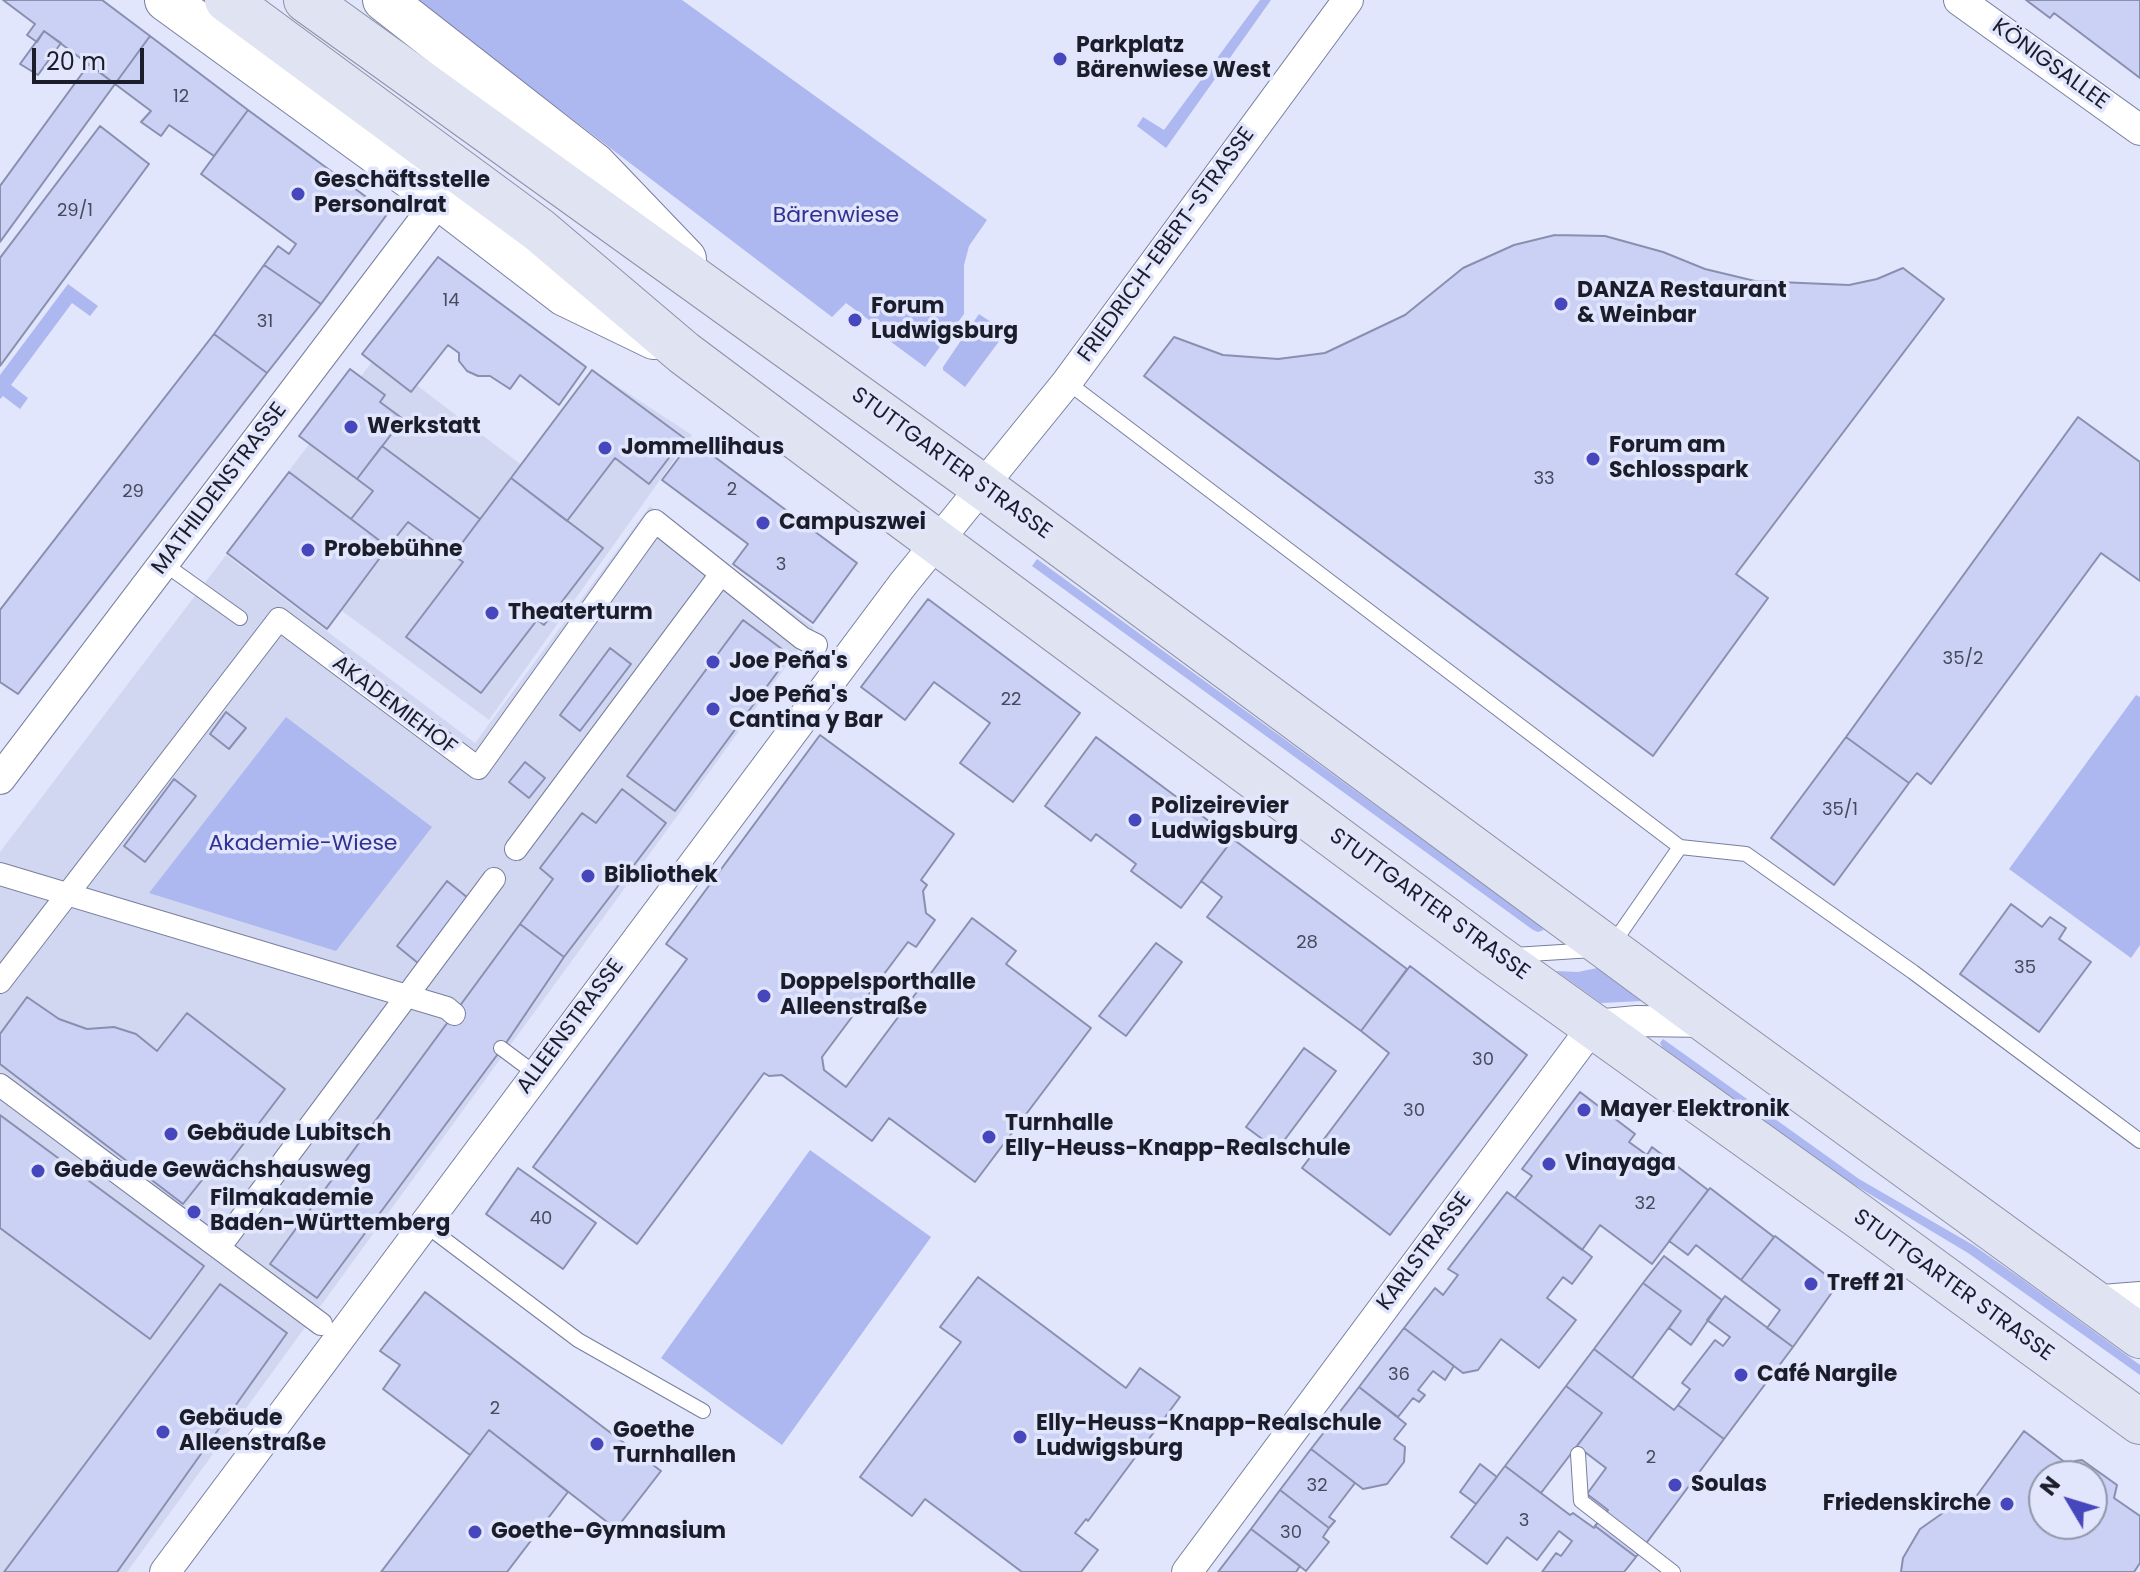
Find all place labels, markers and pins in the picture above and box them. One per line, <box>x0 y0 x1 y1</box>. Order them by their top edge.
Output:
place label: Parkplatz Bärenwiese West <box>1076 33 1271 84</box>
marker: Parkplatz Bärenwiese West <box>1051 50 1069 68</box>
place label: Geschäftsstelle Personalrat <box>314 168 490 220</box>
marker: Geschäftsstelle Personalrat <box>289 185 307 203</box>
place label: DANZA Restaurant & Weinbar <box>1577 278 1787 330</box>
place label: Forum Ludwigsburg <box>871 294 1018 346</box>
marker: DANZA Restaurant & Weinbar <box>1552 295 1570 313</box>
marker: Forum Ludwigsburg <box>846 311 864 329</box>
place label: Werkstatt <box>367 414 481 440</box>
marker: Werkstatt <box>342 418 360 436</box>
place label: Forum am Schlosspark <box>1609 433 1749 484</box>
place label: Jommellihaus <box>621 435 784 461</box>
marker: Jommellihaus <box>596 439 614 457</box>
marker: Forum am Schlosspark <box>1584 450 1602 468</box>
place label: Campuszwei <box>779 510 926 536</box>
marker: Campuszwei <box>754 514 772 532</box>
place label: Probebühne <box>324 537 463 563</box>
marker: Probebühne <box>299 541 317 559</box>
place label: Theaterturm <box>508 600 653 626</box>
marker: Theaterturm <box>483 604 501 622</box>
place label: Joe Peña's <box>729 649 848 675</box>
marker: Joe Peña's <box>704 653 722 671</box>
place label: Joe Peña's Cantina y Bar <box>729 683 883 734</box>
marker: Joe Peña's Cantina y Bar <box>704 700 722 718</box>
place label: Polizeirevier Ludwigsburg <box>1151 794 1298 846</box>
marker: Polizeirevier Ludwigsburg <box>1126 811 1144 829</box>
place label: Bibliothek <box>604 863 718 889</box>
marker: Bibliothek <box>579 867 597 885</box>
place label: Doppelsporthalle Alleenstraße <box>780 970 976 1022</box>
marker: Doppelsporthalle Alleenstraße <box>755 987 773 1005</box>
place label: Mayer Elektronik <box>1600 1097 1789 1123</box>
marker: Mayer Elektronik <box>1575 1101 1593 1119</box>
place label: Turnhalle Elly-Heuss-Knapp-Realschule <box>1005 1111 1351 1162</box>
place label: Gebäude Lubitsch <box>187 1121 391 1147</box>
marker: Gebäude Lubitsch <box>162 1125 180 1143</box>
marker: Turnhalle Elly-Heuss-Knapp-Realschule <box>980 1128 998 1146</box>
place label: Vinayaga <box>1565 1151 1676 1177</box>
marker: Vinayaga <box>1540 1155 1558 1173</box>
place label: Gebäude Gewächshausweg <box>54 1158 371 1184</box>
marker: Gebäude Gewächshausweg <box>29 1162 47 1180</box>
place label: Filmakademie Baden-Württemberg <box>210 1186 450 1238</box>
marker: Filmakademie Baden-Württemberg <box>185 1203 203 1221</box>
place label: Treff 21 <box>1827 1271 1904 1297</box>
marker: Treff 21 <box>1802 1275 1820 1293</box>
place label: Café Nargile <box>1757 1362 1897 1388</box>
marker: Café Nargile <box>1732 1366 1750 1384</box>
place label: Gebäude Alleenstraße <box>179 1406 326 1458</box>
place label: Elly-Heuss-Knapp-Realschule Ludwigsburg <box>1036 1411 1382 1462</box>
place label: Goethe Turnhallen <box>613 1418 736 1470</box>
marker: Gebäude Alleenstraße <box>154 1423 172 1441</box>
marker: Elly-Heuss-Knapp-Realschule Ludwigsburg <box>1011 1428 1029 1446</box>
marker: Goethe Turnhallen <box>588 1435 606 1453</box>
place label: Soulas <box>1691 1472 1767 1498</box>
marker: Soulas <box>1666 1476 1684 1494</box>
place label: Friedenskirche <box>1823 1491 1991 1517</box>
marker: Friedenskirche <box>1998 1495 2016 1513</box>
place label: Goethe-Gymnasium <box>491 1519 726 1545</box>
marker: Goethe-Gymnasium <box>466 1523 484 1541</box>

